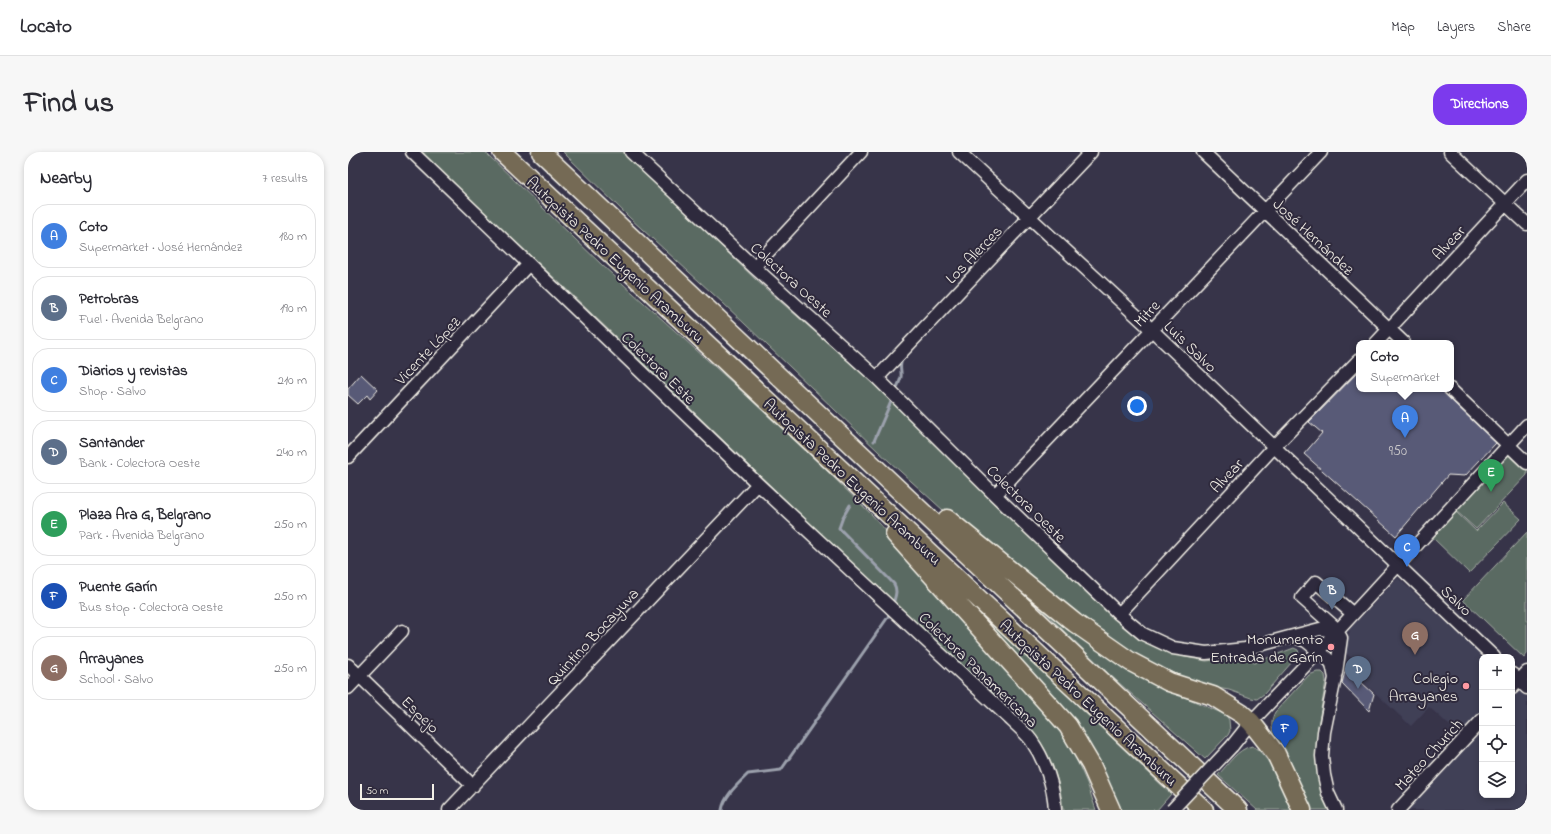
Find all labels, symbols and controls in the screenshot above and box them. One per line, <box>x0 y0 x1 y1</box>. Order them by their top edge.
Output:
text: Locato <box>20 14 72 41</box>
text: Map <box>1391 17 1415 38</box>
text: Layers <box>1437 17 1475 38</box>
text: Share <box>1497 17 1531 38</box>
text: Find us <box>24 84 114 125</box>
button: Directions <box>1433 84 1527 125</box>
text: Nearby <box>40 166 92 191</box>
text: 7 results <box>262 169 308 188</box>
street label: Autopista Pedro Eugenio Aramburu <box>520 171 709 350</box>
street label: José Hernández <box>1267 193 1359 282</box>
text: Coto <box>79 216 108 238</box>
street label: Los Alerces <box>940 221 1009 290</box>
street label: Alvear <box>1427 221 1472 266</box>
text: A <box>50 227 58 246</box>
text: 180 m <box>279 227 307 246</box>
street label: Colectora Oeste <box>744 237 838 325</box>
text: Supermarket · José Hernández <box>79 238 242 257</box>
text: Petrobras <box>79 288 139 310</box>
street label: Mitre <box>1128 295 1167 334</box>
text: B <box>50 299 58 318</box>
text: 190 m <box>280 299 307 318</box>
text: Fuel · Avenida Belgrano <box>79 310 204 329</box>
street label: Vicente López <box>389 311 467 392</box>
street label: Luis Salvo <box>1157 316 1222 379</box>
street label: Colectora Este <box>615 327 701 411</box>
popup <box>1356 340 1454 392</box>
text: Coto <box>1370 346 1399 368</box>
text: Diarios y revistas <box>79 360 188 382</box>
text: Supermarket <box>1370 368 1440 387</box>
text: C <box>50 371 58 390</box>
text: 210 m <box>277 371 307 390</box>
text: Shop · Salvo <box>79 382 146 401</box>
street label: Autopista Pedro Eugenio Aramburu <box>757 393 946 572</box>
your location <box>1127 396 1147 416</box>
pin: A <box>1392 405 1418 438</box>
text: Santander <box>79 432 144 454</box>
house number: 950 <box>1389 441 1407 462</box>
text: D <box>49 443 59 462</box>
text: 240 m <box>276 443 307 462</box>
text: Bank · Colectora Oeste <box>79 454 200 473</box>
street label: Alvear <box>1205 454 1250 499</box>
pin: E <box>1478 459 1504 492</box>
street label: Colectora Oeste <box>980 460 1072 550</box>
text: Plaza Ara G, Belgrano <box>79 504 211 526</box>
text: E <box>50 515 58 534</box>
text: 250 m <box>274 515 307 534</box>
text: Park · Avenida Belgrano <box>79 526 204 545</box>
pin: C <box>1394 534 1420 567</box>
text: Puente Garín <box>79 576 157 598</box>
pin: B <box>1319 577 1345 610</box>
street label: Salvo <box>1434 580 1477 623</box>
street label: Quintino Bocayuva <box>542 583 645 692</box>
text: F <box>50 587 58 606</box>
text: 250 m <box>274 587 307 606</box>
text: Bus stop · Colectora Oeste <box>79 598 223 617</box>
street label: Colectora Panamericana <box>912 607 1043 734</box>
street label: Autopista Pedro Eugenio Aramburu <box>993 614 1182 793</box>
pin: G <box>1402 622 1428 655</box>
place label: Monumento Entrada de Garín <box>1210 628 1323 670</box>
marker: Monumento Entrada de Garín <box>1326 642 1336 652</box>
text: Arrayanes <box>79 648 144 670</box>
map controls <box>1479 654 1515 798</box>
button: + <box>1479 654 1515 690</box>
pin: D <box>1345 656 1371 689</box>
text: G <box>50 659 58 678</box>
text: 250 m <box>274 659 307 678</box>
place label: Colegio Arrayanes <box>1389 667 1458 709</box>
text: School · Salvo <box>79 670 153 689</box>
marker: Colegio Arrayanes <box>1461 681 1471 691</box>
button: − <box>1479 690 1515 726</box>
street label: Espejo <box>395 691 444 740</box>
street label: Mateo Churich <box>1390 714 1469 797</box>
pin: F <box>1272 715 1298 748</box>
button: locate <box>1479 726 1515 762</box>
button: layers <box>1479 762 1515 798</box>
scale bar <box>360 782 434 801</box>
text: 50 m <box>366 783 388 799</box>

